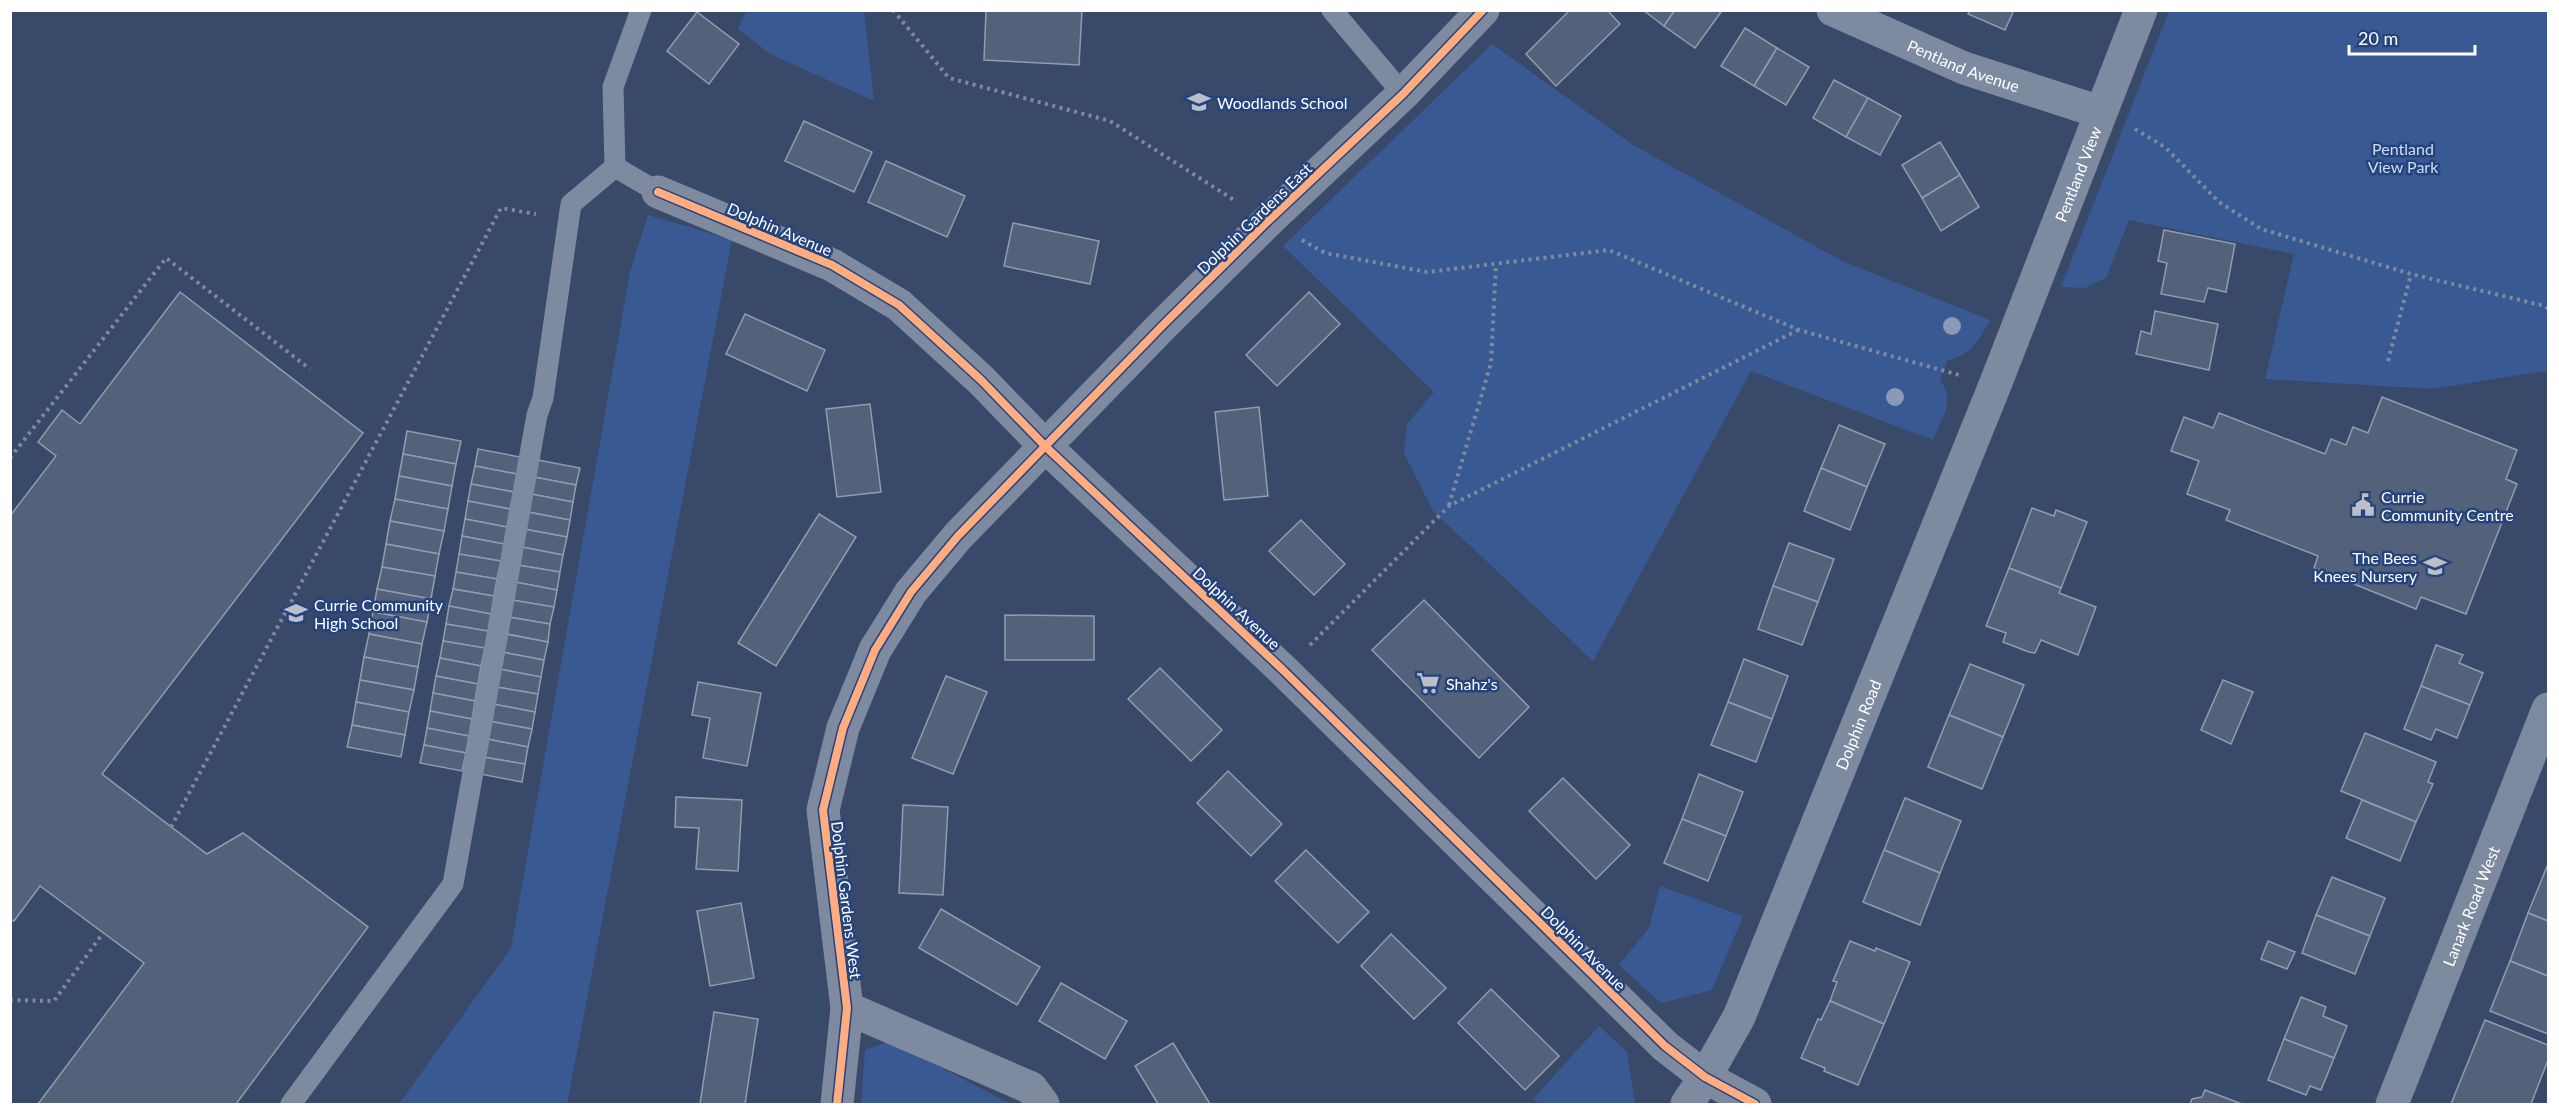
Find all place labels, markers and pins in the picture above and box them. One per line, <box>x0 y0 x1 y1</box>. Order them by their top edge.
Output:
school or university icon: Woodlands School <box>1186 89 1212 115</box>
place label: Woodlands School <box>1217 93 1348 112</box>
place label: Currie Community Centre <box>2381 487 2514 524</box>
public building icon: Currie Community Centre <box>2350 492 2376 518</box>
place label: The Bees Knees Nursery <box>2313 548 2418 585</box>
school or university icon: The Bees Knees Nursery <box>2422 553 2448 579</box>
place label: Currie Community High School <box>314 595 444 632</box>
school or university icon: Currie Community High School <box>283 600 309 626</box>
supermarket icon: Shahz's <box>1415 670 1441 696</box>
place label: Shahz's <box>1446 674 1498 693</box>

